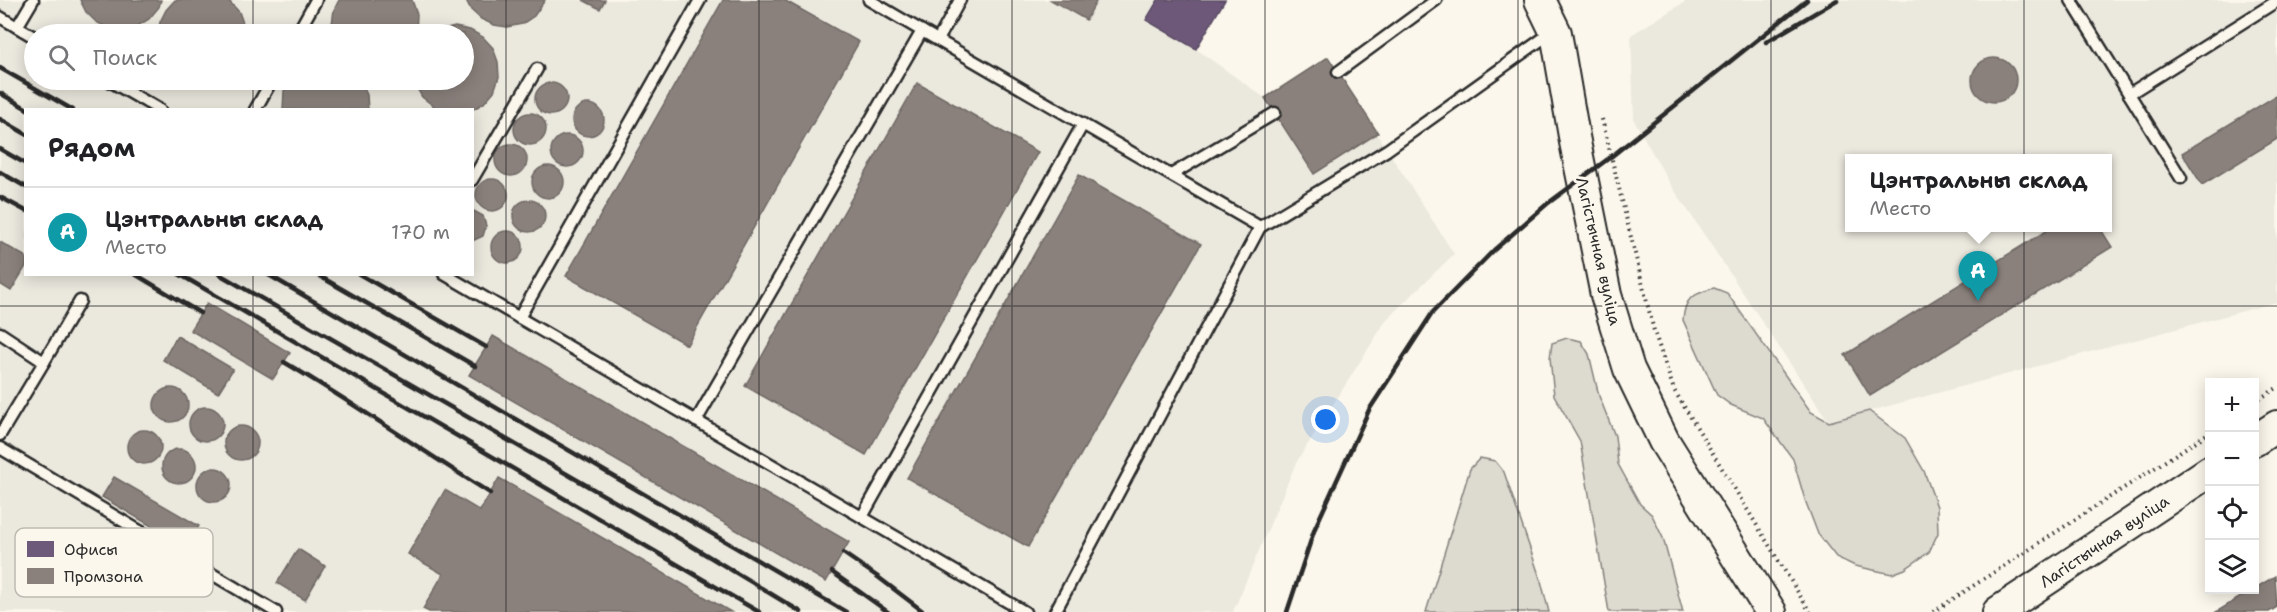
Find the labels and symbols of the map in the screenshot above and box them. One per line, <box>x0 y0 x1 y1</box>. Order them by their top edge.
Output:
street label: Лагістычная вуліца <box>1571 175 1626 327</box>
pin: A <box>1958 252 1998 301</box>
your location <box>1311 405 1340 434</box>
street label: Лагістычная вуліца <box>2036 490 2173 592</box>
legend <box>15 528 213 597</box>
text: Офисы <box>64 539 118 560</box>
text: Промзона <box>64 566 143 587</box>

